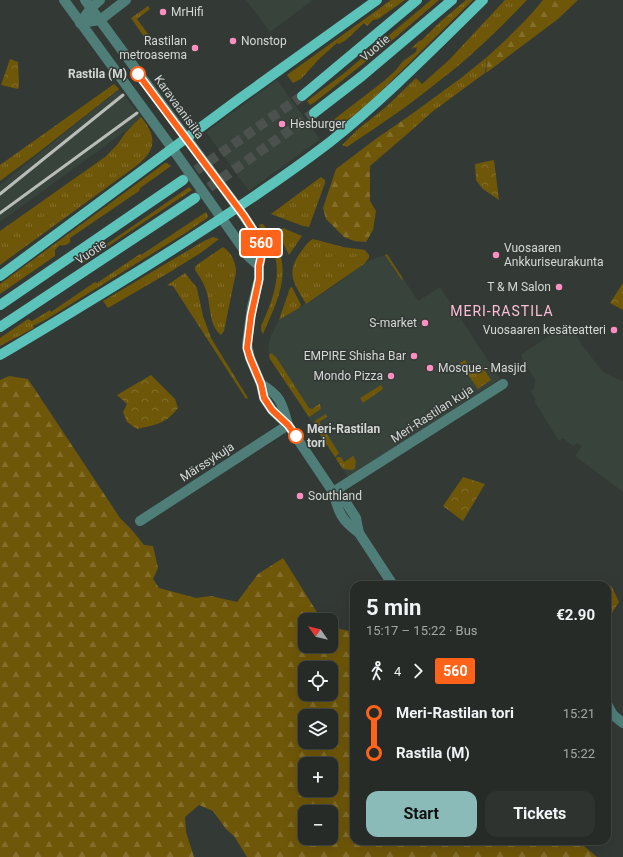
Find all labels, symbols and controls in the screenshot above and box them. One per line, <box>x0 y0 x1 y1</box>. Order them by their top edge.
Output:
place label: MrHifi <box>171 5 204 19</box>
marker: MrHifi <box>158 7 168 17</box>
street label: Vuotie <box>357 32 393 64</box>
place label: Rastilan metroasema <box>119 34 187 62</box>
place label: Nonstop <box>241 34 287 48</box>
marker: Nonstop <box>228 36 238 46</box>
marker: Rastilan metroasema <box>190 43 200 53</box>
marker: Rastila (M) <box>130 66 146 82</box>
place label: Rastila (M) <box>68 67 127 81</box>
street label: Karavaanisilta <box>151 72 207 142</box>
place label: Hesburger <box>290 117 346 131</box>
marker: Hesburger <box>277 119 287 129</box>
line badge: 560 <box>238 230 284 256</box>
text: 560 <box>249 235 273 251</box>
street label: Vuotie <box>73 237 109 267</box>
place label: Vuosaaren Ankkuriseurakunta <box>504 241 604 269</box>
marker: Vuosaaren Ankkuriseurakunta <box>491 250 501 260</box>
place label: T & M Salon <box>487 280 551 294</box>
marker: T & M Salon <box>554 282 564 292</box>
district label: MERI-RASTILA <box>450 303 554 319</box>
place label: S-market <box>369 316 417 330</box>
marker: S-market <box>420 318 430 328</box>
place label: Vuosaaren kesäteatteri <box>483 323 606 337</box>
marker: Vuosaaren kesäteatteri <box>609 325 619 335</box>
place label: EMPIRE Shisha Bar <box>304 349 406 363</box>
marker: EMPIRE Shisha Bar <box>409 351 419 361</box>
place label: Mosque - Masjid <box>438 361 526 375</box>
marker: Mosque - Masjid <box>425 363 435 373</box>
place label: Mondo Pizza <box>314 369 383 383</box>
marker: Mondo Pizza <box>386 371 396 381</box>
street label: Meri-Rastilan kuja <box>388 382 476 446</box>
place label: Meri-Rastilan tori <box>307 422 380 450</box>
marker: Meri-Rastilan tori <box>288 428 304 444</box>
street label: Märssykuja <box>178 439 236 485</box>
place label: Southland <box>308 489 362 503</box>
marker: Southland <box>295 491 305 501</box>
text: 5 min <box>366 595 421 620</box>
text: €2.90 <box>556 606 595 624</box>
north arrow <box>298 613 338 653</box>
map controls <box>298 613 338 845</box>
text: 15:17 – 15:22 · Bus <box>366 623 478 638</box>
icon: walk <box>366 660 388 682</box>
icon: forward <box>407 660 429 682</box>
button: locate <box>298 661 338 701</box>
text: 560 <box>443 663 467 679</box>
text: 4 <box>394 664 401 679</box>
text: Meri-Rastilan tori <box>396 704 514 722</box>
text: 15:21 <box>563 706 595 721</box>
button: layers <box>298 709 338 749</box>
text: Rastila (M) <box>396 744 470 762</box>
text: 15:22 <box>563 746 595 761</box>
button: + <box>298 757 338 797</box>
button: Start <box>366 791 477 837</box>
button: Tickets <box>485 791 595 837</box>
button: − <box>298 805 338 845</box>

